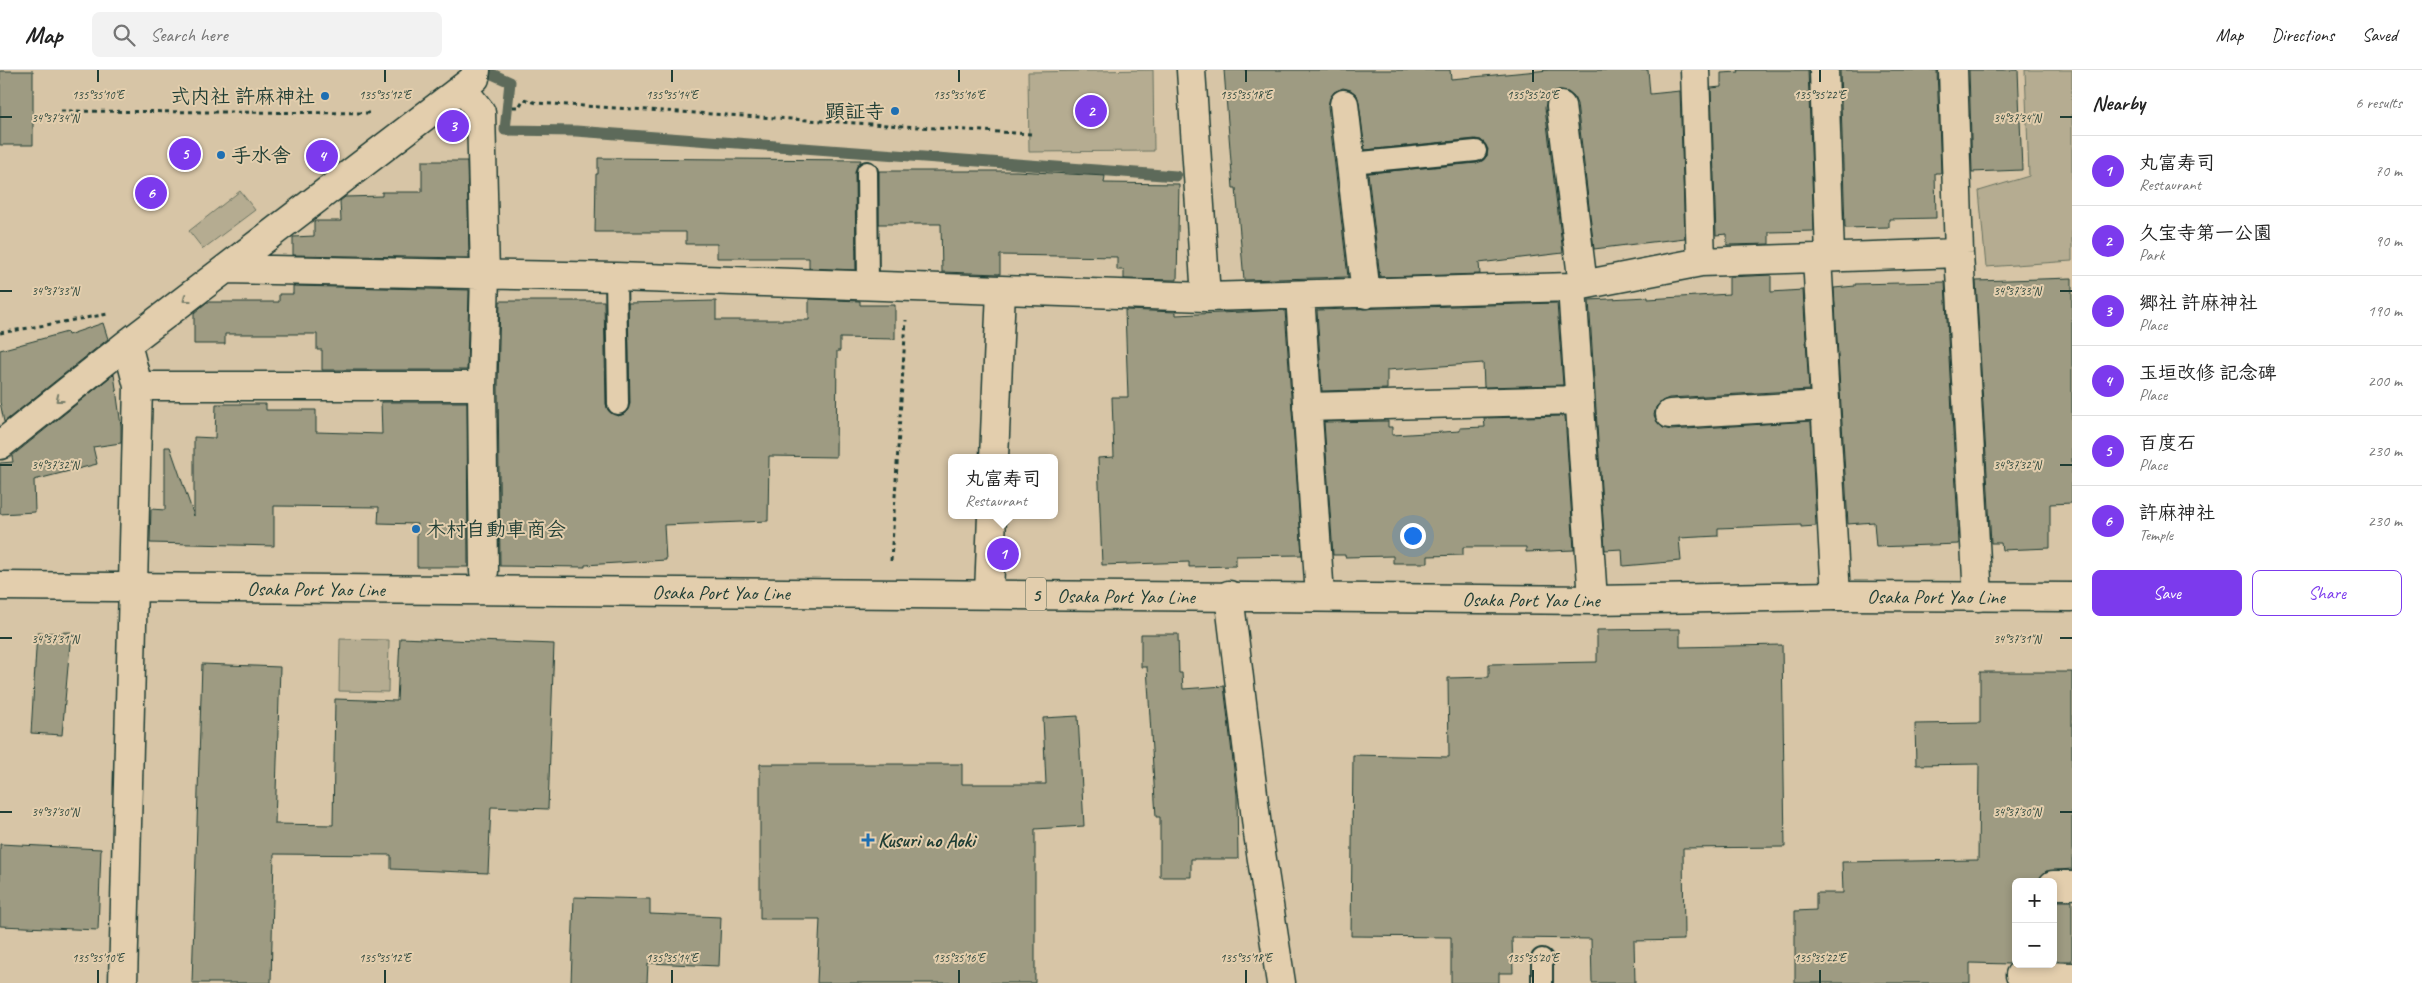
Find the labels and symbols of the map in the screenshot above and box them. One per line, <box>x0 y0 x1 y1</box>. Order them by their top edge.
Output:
place label: 式内社 許麻神社 <box>170 84 315 109</box>
text: 135°35'10"E <box>72 87 126 103</box>
text: 135°35'12"E <box>359 87 413 103</box>
text: 135°35'14"E <box>646 87 700 103</box>
text: 135°35'16"E <box>933 87 987 103</box>
text: 135°35'18"E <box>1220 87 1274 103</box>
text: 135°35'20"E <box>1507 87 1561 103</box>
text: 135°35'22"E <box>1794 87 1848 103</box>
marker: 式内社 許麻神社 <box>319 90 331 102</box>
pin: 2 <box>1075 92 1107 130</box>
place label: 顕証寺 <box>825 99 885 124</box>
marker: 顕証寺 <box>889 105 901 117</box>
pin: 3 <box>437 107 469 145</box>
text: 34°37'34"N <box>31 110 80 126</box>
text: 34°37'34"N <box>1993 110 2042 126</box>
pin: 5 <box>169 135 201 173</box>
pin: 4 <box>306 137 338 175</box>
place label: 手水舎 <box>231 143 291 168</box>
marker: 手水舎 <box>215 149 227 161</box>
pin: 6 <box>135 174 167 212</box>
text: 34°37'33"N <box>31 283 80 299</box>
text: 34°37'33"N <box>1993 283 2042 299</box>
one-way arrow <box>183 293 192 302</box>
one-way arrow <box>55 393 64 402</box>
text: 34°37'32"N <box>31 457 80 473</box>
text: 34°37'32"N <box>1993 457 2042 473</box>
place label: 木村自動車商会 <box>426 517 566 542</box>
marker: 木村自動車商会 <box>410 523 422 535</box>
your location <box>1400 523 1426 549</box>
pin: 1 <box>987 535 1019 573</box>
street label: Osaka Port Yao Line <box>247 576 386 602</box>
road number: 5 <box>1026 578 1046 610</box>
street label: Osaka Port Yao Line <box>652 580 791 606</box>
street label: Osaka Port Yao Line <box>1057 583 1196 610</box>
street label: Osaka Port Yao Line <box>1867 584 2006 610</box>
street label: Osaka Port Yao Line <box>1462 587 1601 613</box>
text: 34°37'31"N <box>31 631 80 647</box>
text: 34°37'31"N <box>1993 631 2042 647</box>
text: 34°37'30"N <box>31 804 80 820</box>
text: 34°37'30"N <box>1993 804 2042 820</box>
place label: Kusuri no Aoki <box>878 828 978 853</box>
marker: Kusuri no Aoki <box>862 834 874 846</box>
text: 135°35'10"E <box>72 950 126 966</box>
text: 135°35'12"E <box>359 950 413 966</box>
text: 135°35'14"E <box>646 950 700 966</box>
text: 135°35'16"E <box>933 950 987 966</box>
text: 135°35'18"E <box>1220 950 1274 966</box>
text: 135°35'20"E <box>1507 950 1561 966</box>
text: 135°35'22"E <box>1794 950 1848 966</box>

